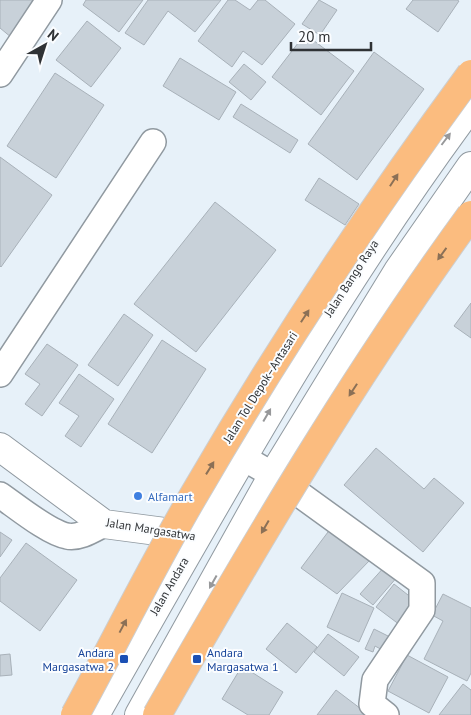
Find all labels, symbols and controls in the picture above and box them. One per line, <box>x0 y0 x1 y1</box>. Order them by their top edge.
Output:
north arrow <box>20 20 70 70</box>
scale bar <box>291 20 371 52</box>
text: N <box>44 25 62 45</box>
text: 20 m <box>298 27 331 46</box>
one-way arrow <box>441 132 451 146</box>
one-way arrow <box>389 173 399 186</box>
street label: Jalan Bango Raya <box>320 237 381 320</box>
one-way arrow <box>437 247 447 261</box>
one-way arrow <box>300 309 310 322</box>
street label: Jalan Tol Depok–Antasari <box>219 329 300 446</box>
one-way arrow <box>348 383 357 396</box>
one-way arrow <box>262 408 271 422</box>
one-way arrow <box>205 462 214 475</box>
place label: Alfamart <box>148 489 193 504</box>
marker: Alfamart <box>132 490 144 502</box>
street label: Jalan Margasatwa <box>104 514 197 543</box>
one-way arrow <box>261 520 270 533</box>
street label: Jalan Andara <box>146 554 192 618</box>
one-way arrow <box>209 575 217 590</box>
one-way arrow <box>119 619 127 633</box>
place label: Andara Margasatwa 2 <box>42 645 114 674</box>
place label: Andara Margasatwa 1 <box>207 645 279 674</box>
marker: Andara Margasatwa 2 <box>118 653 130 665</box>
marker: Andara Margasatwa 1 <box>191 653 203 665</box>

